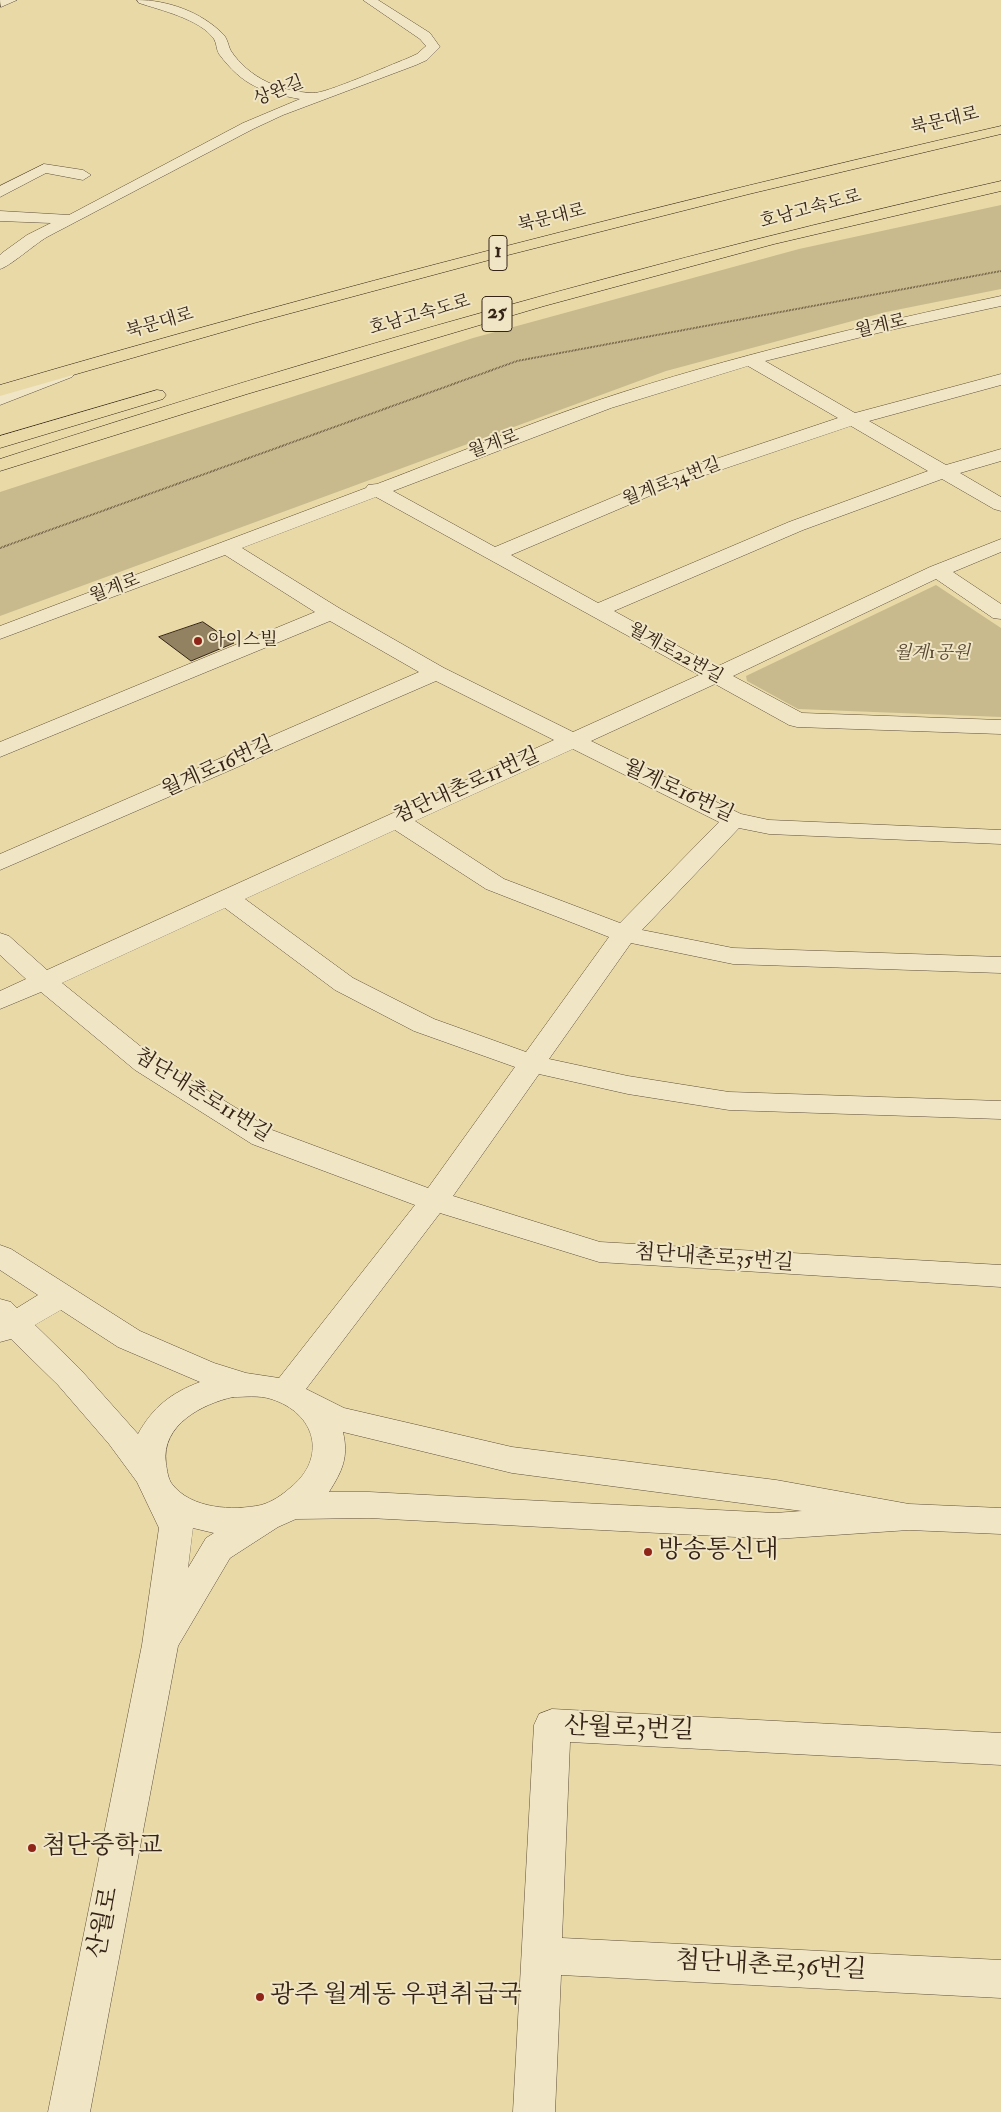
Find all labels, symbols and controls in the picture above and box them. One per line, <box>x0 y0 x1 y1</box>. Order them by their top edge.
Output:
street label: 상완길 <box>251 72 307 112</box>
street label: 북문대로 <box>909 104 981 140</box>
street label: 호남고속도로 <box>758 186 864 234</box>
street label: 북문대로 <box>516 200 588 238</box>
road number: 1 <box>489 236 507 270</box>
street label: 호남고속도로 <box>367 291 473 341</box>
road number: 25 <box>482 296 512 332</box>
street label: 북문대로 <box>124 304 196 344</box>
street label: 월계로 <box>853 311 909 343</box>
street label: 월계로 <box>466 426 522 464</box>
street label: 월계로34번길 <box>620 454 724 512</box>
street label: 월계로 <box>87 570 143 608</box>
street label: 월계로22번길 <box>624 619 726 689</box>
place label: 아이스빌 <box>208 630 278 652</box>
marker: 아이스빌 <box>192 635 204 647</box>
park label: 월계1공원 <box>894 643 970 665</box>
street label: 월계로16번길 <box>158 732 278 804</box>
street label: 첨단내촌로11번길 <box>390 744 544 830</box>
street label: 월계로16번길 <box>619 755 737 829</box>
street label: 첨단내촌로11번길 <box>129 1044 275 1148</box>
street label: 첨단내촌로35번길 <box>634 1241 794 1277</box>
place label: 방송통신대 <box>658 1537 779 1567</box>
marker: 방송통신대 <box>642 1546 654 1558</box>
street label: 산월로3번길 <box>563 1713 695 1747</box>
place label: 첨단중학교 <box>42 1833 163 1863</box>
marker: 첨단중학교 <box>26 1842 38 1854</box>
street label: 산월로 <box>83 1885 127 1961</box>
street label: 첨단내촌로36번길 <box>675 1947 867 1987</box>
place label: 광주 월계동 우편취급국 <box>270 1982 522 2012</box>
marker: 광주 월계동 우편취급국 <box>254 1991 266 2003</box>

